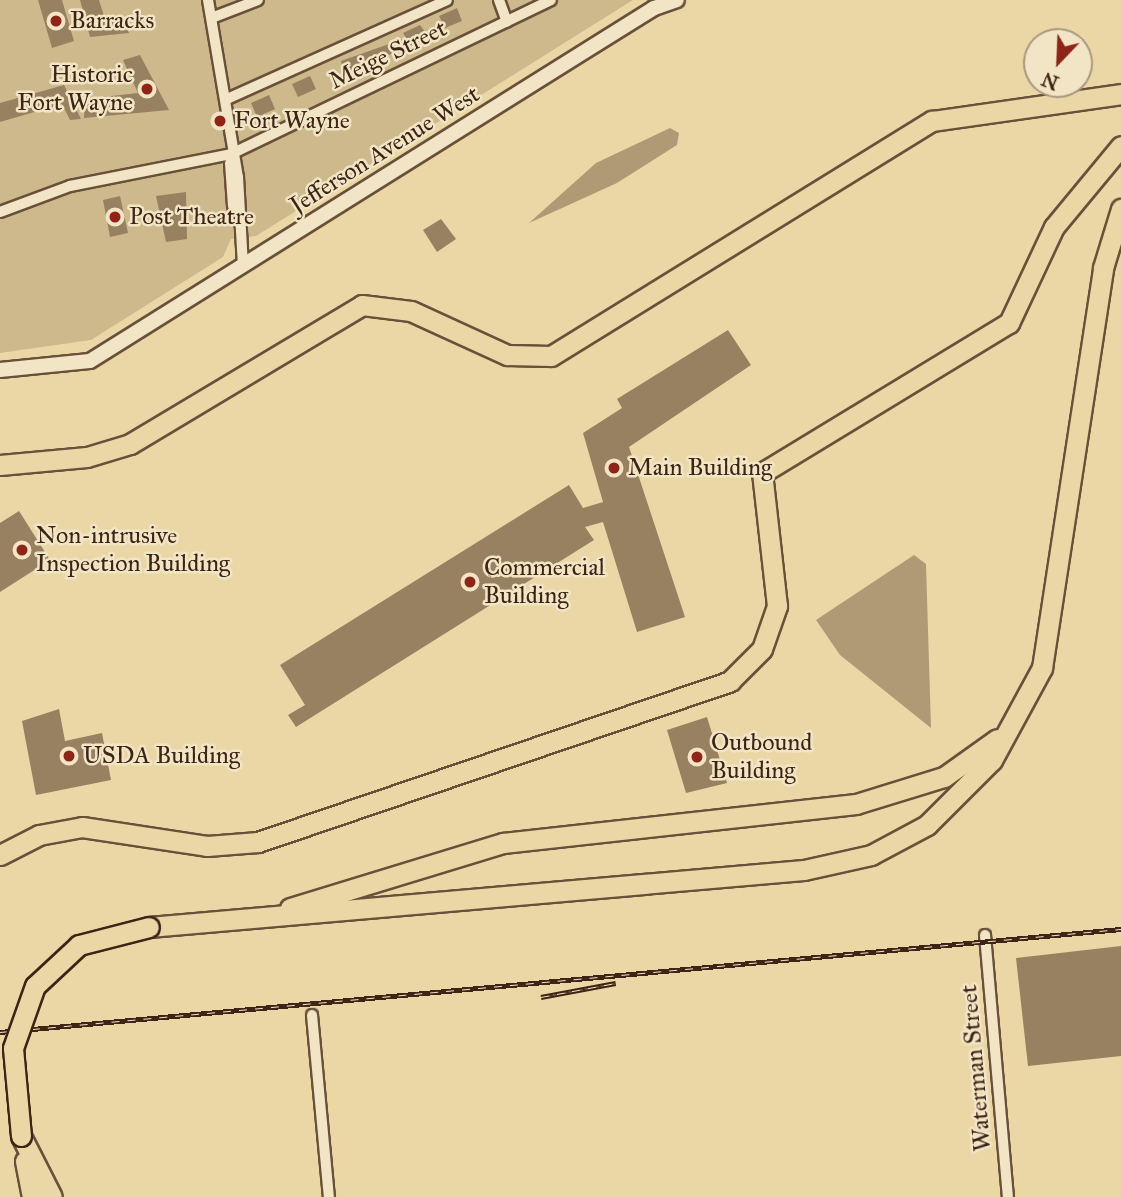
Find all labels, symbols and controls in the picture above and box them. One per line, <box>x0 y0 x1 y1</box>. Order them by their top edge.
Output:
place label: Barracks <box>70 7 154 35</box>
marker: Barracks <box>48 13 64 29</box>
street label: Meige Street <box>325 14 451 96</box>
north arrow <box>1023 28 1093 98</box>
place label: Historic Fort Wayne <box>17 61 133 117</box>
text: N <box>1038 67 1062 95</box>
street label: Jefferson Avenue West <box>285 80 485 220</box>
marker: Historic Fort Wayne <box>139 81 155 97</box>
place label: Fort Wayne <box>234 107 350 135</box>
marker: Fort Wayne <box>212 113 228 129</box>
place label: Post Theatre <box>129 203 254 231</box>
marker: Post Theatre <box>107 209 123 225</box>
place label: Main Building <box>628 454 772 482</box>
marker: Main Building <box>606 460 622 476</box>
place label: Non-intrusive Inspection Building <box>36 522 230 578</box>
marker: Non-intrusive Inspection Building <box>14 542 30 558</box>
place label: Commercial Building <box>484 554 605 610</box>
marker: Commercial Building <box>462 574 478 590</box>
place label: Outbound Building <box>711 729 812 785</box>
place label: USDA Building <box>83 742 240 770</box>
marker: USDA Building <box>61 748 77 764</box>
marker: Outbound Building <box>689 749 705 765</box>
street label: Waterman Street <box>954 983 998 1153</box>

